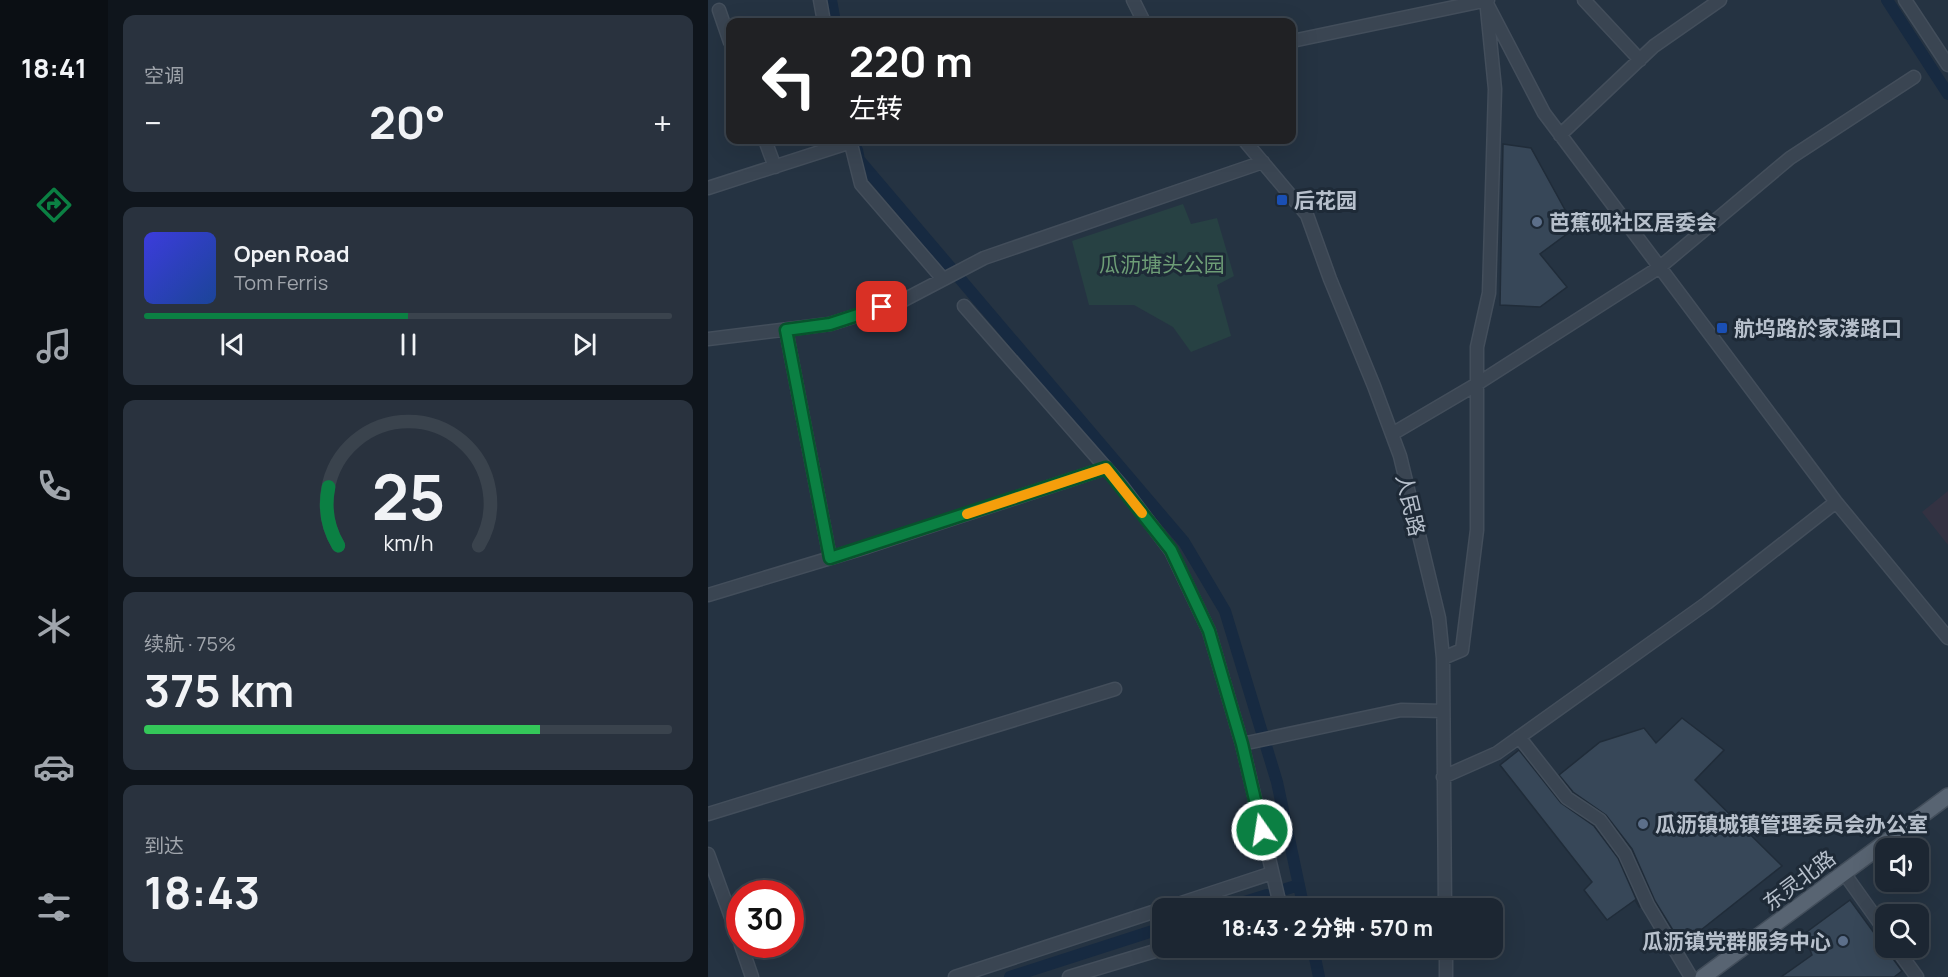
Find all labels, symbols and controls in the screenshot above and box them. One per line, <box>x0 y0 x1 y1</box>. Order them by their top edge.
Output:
text: 220 m <box>849 32 973 90</box>
icon: left <box>750 42 828 120</box>
text: 18:41 <box>21 49 87 86</box>
text: 空调 <box>144 62 184 89</box>
text: 左转 <box>849 89 903 126</box>
text: 20° <box>369 91 446 153</box>
text: − <box>144 100 162 145</box>
text: + <box>653 100 672 145</box>
icon: directions <box>33 184 75 226</box>
place label: 后花园 <box>1294 186 1357 214</box>
marker: 后花园 <box>1275 193 1289 207</box>
place label: 芭蕉砚社区居委会 <box>1549 208 1717 236</box>
marker: 芭蕉砚社区居委会 <box>1530 215 1544 229</box>
text: Open Road <box>234 239 349 269</box>
park label: 瓜沥塘头公园 <box>1099 250 1225 278</box>
text: Tom Ferris <box>234 269 328 296</box>
pin <box>856 281 907 332</box>
icon: arrive <box>865 290 898 323</box>
place label: 航坞路於家溇路口 <box>1734 314 1902 342</box>
marker: 航坞路於家溇路口 <box>1715 321 1729 335</box>
icon: music <box>33 325 75 367</box>
icon: previous <box>216 328 249 361</box>
icon: pause <box>392 328 425 361</box>
icon: next <box>568 328 601 361</box>
text: 25 <box>371 453 445 539</box>
icon: phone <box>33 465 75 507</box>
street label: 人民路 <box>1390 471 1432 539</box>
text: km/h <box>383 528 433 557</box>
icon: climate <box>33 605 75 647</box>
text: 续航 · 75% <box>144 630 236 657</box>
text: 375 km <box>144 659 294 721</box>
icon: car <box>33 746 75 788</box>
position arrow <box>1230 798 1294 862</box>
place label: 瓜沥镇城镇管理委员会办公室 <box>1655 810 1928 838</box>
marker: 瓜沥镇城镇管理委员会办公室 <box>1636 817 1650 831</box>
text: 到达 <box>144 832 184 859</box>
map controls <box>1875 838 1929 958</box>
button: sound <box>1875 838 1929 892</box>
street label: 东灵北路 <box>1757 844 1841 916</box>
text: 18:43 <box>144 861 260 923</box>
speed limit sign: 30 <box>726 880 804 958</box>
icon: filters <box>33 886 75 928</box>
button: search <box>1875 904 1929 958</box>
text: 18:43 · 2 分钟 · 570 m <box>1222 913 1433 943</box>
place label: 瓜沥镇党群服务中心 <box>1642 927 1831 955</box>
marker: 瓜沥镇党群服务中心 <box>1836 934 1850 948</box>

